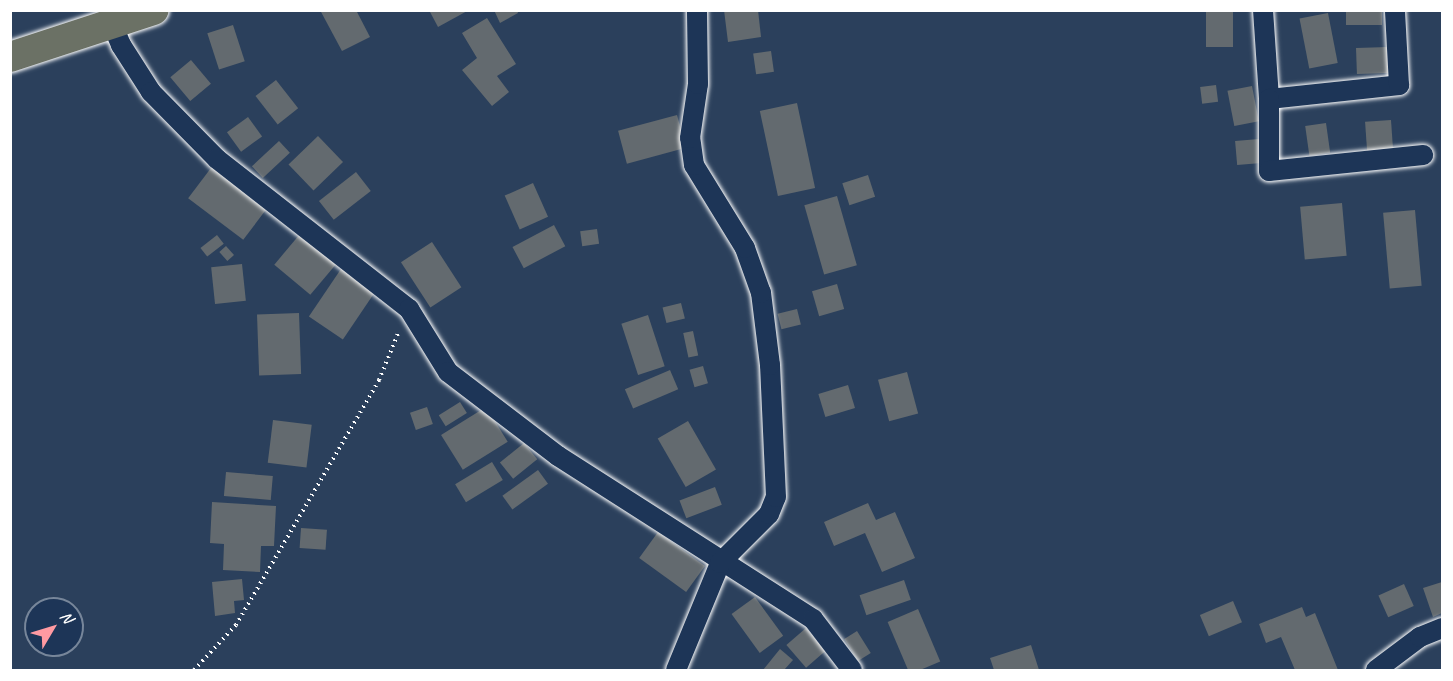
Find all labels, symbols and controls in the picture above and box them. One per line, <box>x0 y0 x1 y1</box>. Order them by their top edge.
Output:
north arrow <box>24 597 84 657</box>
text: N <box>56 607 78 627</box>

